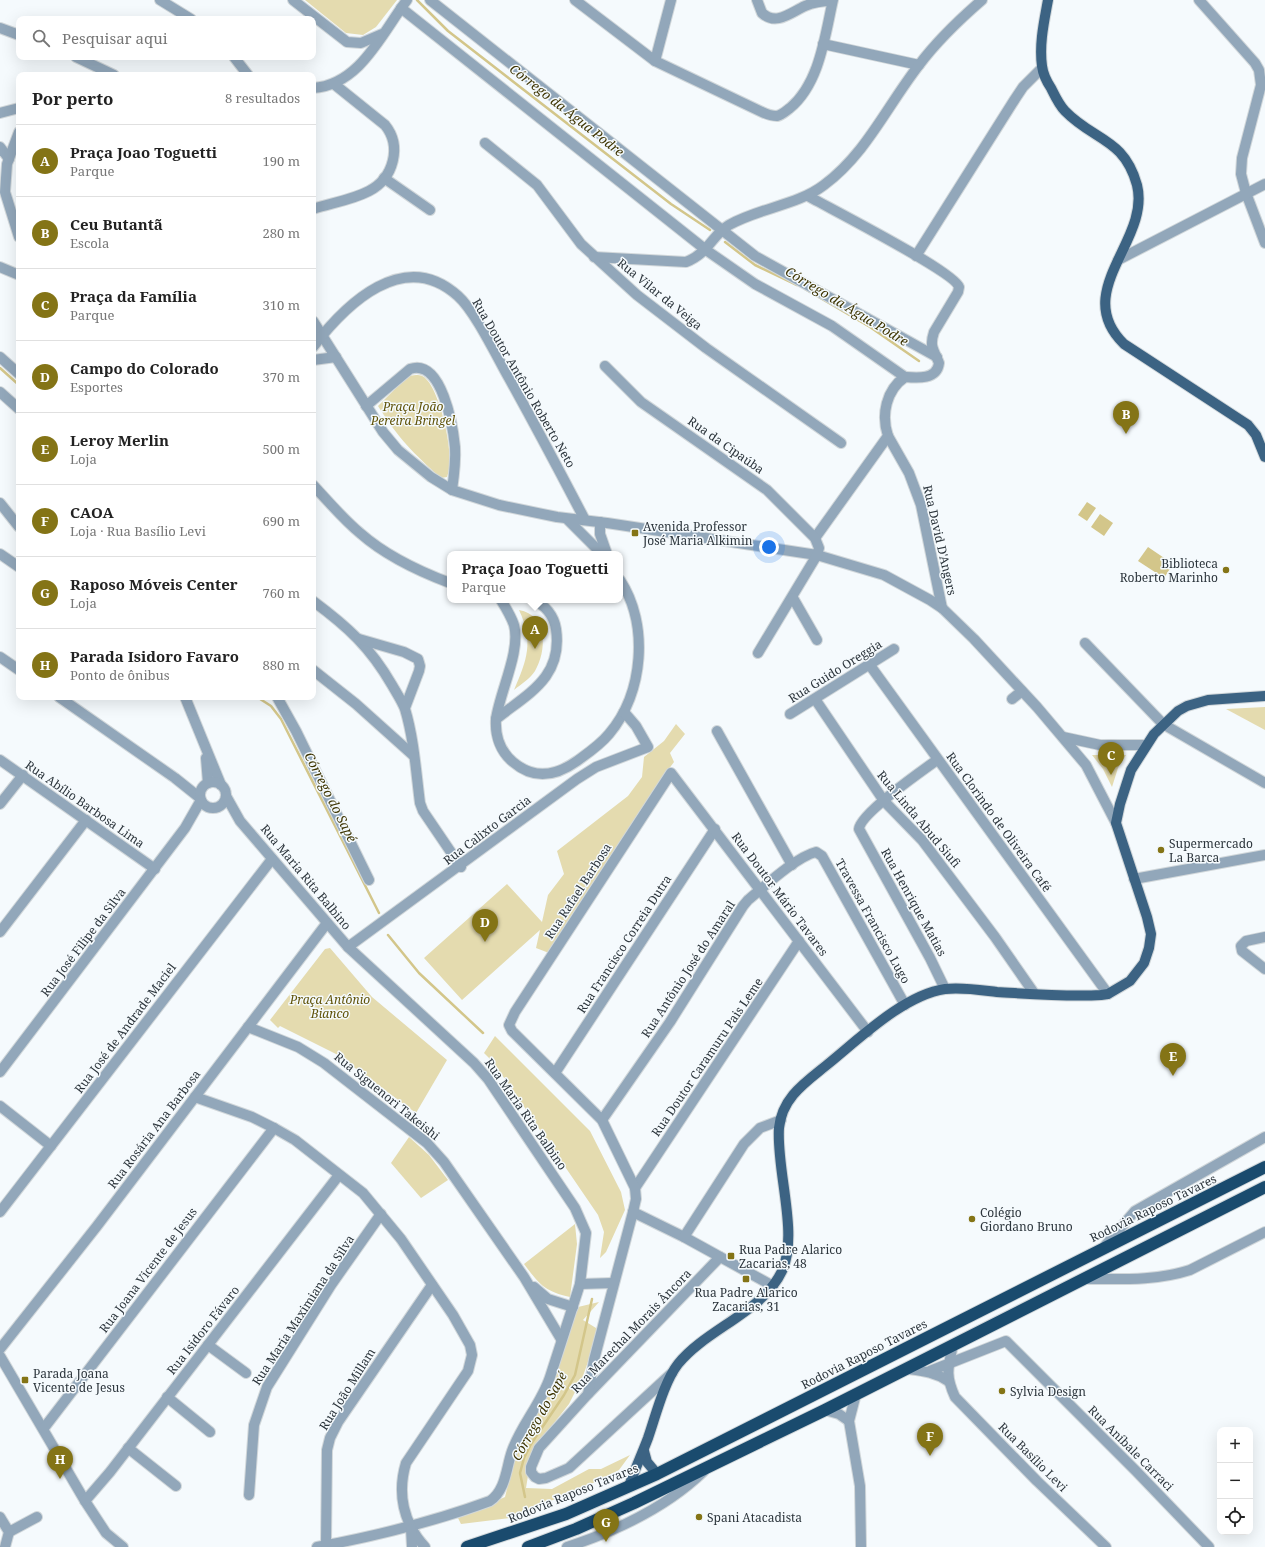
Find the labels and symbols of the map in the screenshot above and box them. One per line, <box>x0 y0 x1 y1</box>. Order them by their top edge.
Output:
water label: Córrego da Água Podre <box>506 60 628 161</box>
street label: Rua Vilar da Veiga <box>614 254 706 334</box>
water label: Córrego da Água Podre <box>782 262 912 350</box>
street label: Rua Doutor Antônio Roberto Neto <box>468 295 580 471</box>
park label: Praça João Pereira Bringel <box>370 398 455 429</box>
pin: B <box>1113 401 1139 434</box>
street label: Rua da Cipaúba <box>684 412 768 478</box>
street label: Rua David D'Angers <box>919 483 961 597</box>
place label: Avenida Professor José Maria Alkimin <box>642 518 753 549</box>
marker: Avenida Professor José Maria Alkimin <box>630 528 640 538</box>
your location <box>759 537 779 557</box>
place label: Biblioteca Roberto Marinho <box>1120 555 1218 586</box>
marker: Biblioteca Roberto Marinho <box>1221 565 1231 575</box>
pin: A <box>522 616 548 649</box>
street label: Rua Guido Oreggia <box>785 635 885 707</box>
pin: C <box>1098 742 1124 775</box>
water label: Córrego do Sapé <box>301 749 362 846</box>
street label: Rua Clorindo de Oliveira Café <box>942 749 1056 895</box>
street label: Rua Abílio Barbosa Lima <box>22 756 148 852</box>
street label: Rua Linda Abud Siufi <box>873 767 965 871</box>
street label: Rua Calixto Garcia <box>440 791 535 869</box>
street label: Rua Maria Rita Balbino <box>257 821 355 933</box>
street label: Rua Doutor Mário Tavares <box>728 829 832 959</box>
place label: Supermercado La Barca <box>1169 835 1253 866</box>
street label: Rua Rafael Barbosa <box>541 840 616 942</box>
street label: Rua Henrique Matias <box>877 845 951 959</box>
marker: Supermercado La Barca <box>1156 845 1166 855</box>
street label: Travessa Francisco Lugo <box>832 856 914 986</box>
street label: Rua Francisco Correia Dutra <box>573 871 675 1017</box>
street label: Rua José Filipe da Silva <box>37 884 130 1000</box>
street label: Rua Antônio José do Amaral <box>637 897 739 1041</box>
pin: D <box>472 909 498 942</box>
street label: Rua José de Andrade Maciel <box>70 959 180 1097</box>
street label: Rua Doutor Caramuru Pais Leme <box>647 974 767 1140</box>
park label: Praça Antônio Bianco <box>289 991 370 1022</box>
pin: E <box>1160 1043 1186 1076</box>
street label: Rua Siguenori Takeishi <box>331 1048 443 1144</box>
street label: Rua Maria Rita Balbino <box>481 1055 571 1173</box>
street label: Rua Rosária Ana Barbosa <box>104 1066 204 1192</box>
street label: Rodovia Raposo Tavares <box>1087 1170 1219 1246</box>
street label: Rua Joana Vicente de Jesus <box>95 1204 201 1336</box>
place label: Colégio Giordano Bruno <box>980 1204 1073 1235</box>
marker: Colégio Giordano Bruno <box>967 1214 977 1224</box>
street label: Rua Maria Maximiana da Silva <box>248 1231 358 1388</box>
place label: Rua Padre Alarico Zacarias, 48 <box>739 1241 842 1272</box>
marker: Rua Padre Alarico Zacarias, 48 <box>726 1251 736 1261</box>
street label: Rua Marechal Morais Âncora <box>567 1265 695 1397</box>
marker: Rua Padre Alarico Zacarias, 31 <box>741 1274 751 1284</box>
street label: Rua Isidoro Fávaro <box>163 1282 243 1378</box>
place label: Rua Padre Alarico Zacarias, 31 <box>694 1284 798 1315</box>
street label: Rodovia Raposo Tavares <box>798 1315 930 1393</box>
street label: Rua João Millam <box>315 1345 379 1433</box>
place label: Parada Joana Vicente de Jesus <box>33 1365 125 1396</box>
water label: Córrego do Sapé <box>507 1368 571 1464</box>
marker: Parada Joana Vicente de Jesus <box>20 1375 30 1385</box>
place label: Sylvia Design <box>1010 1383 1086 1400</box>
marker: Sylvia Design <box>997 1386 1007 1396</box>
street label: Rua Aníbale Carraci <box>1085 1402 1178 1495</box>
street label: Rua Basílio Levi <box>995 1419 1071 1495</box>
pin: F <box>917 1423 943 1456</box>
pin: H <box>47 1446 73 1479</box>
street label: Rodovia Raposo Tavares <box>505 1459 641 1527</box>
pin: G <box>593 1509 619 1542</box>
place label: Spani Atacadista <box>707 1509 802 1526</box>
marker: Spani Atacadista <box>694 1512 704 1522</box>

